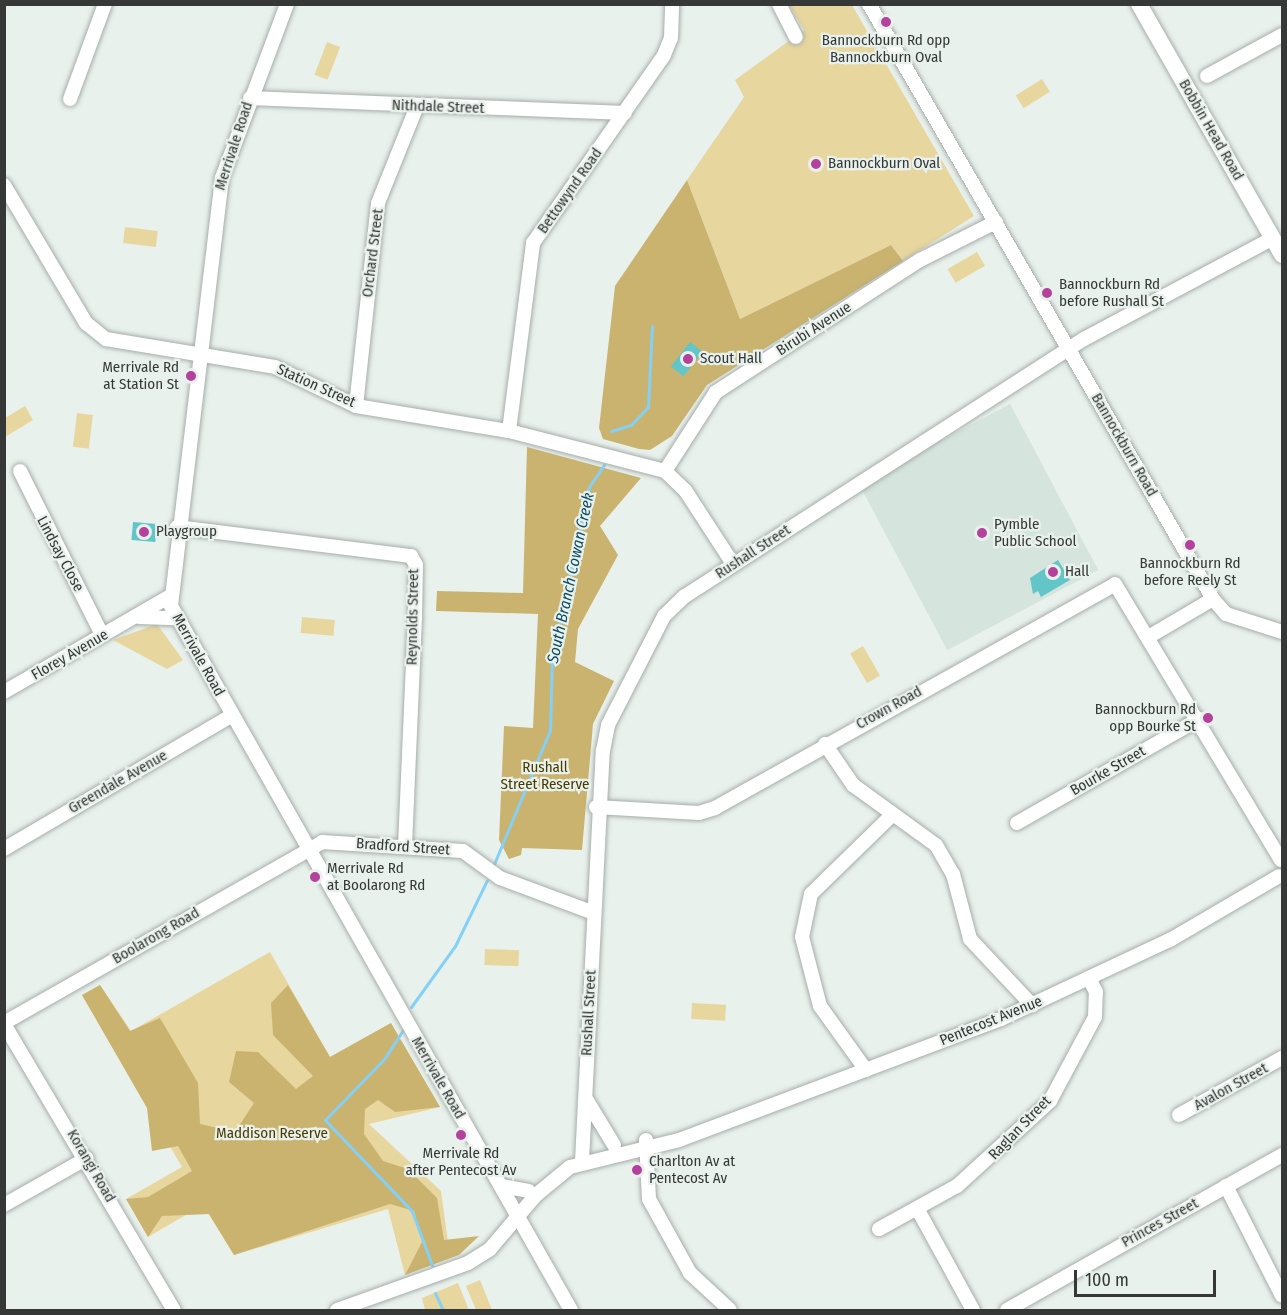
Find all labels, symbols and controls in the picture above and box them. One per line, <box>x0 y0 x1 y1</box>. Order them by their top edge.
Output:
marker: Bannockburn Rd opp Bannockburn Oval <box>879 15 893 29</box>
place label: Bannockburn Rd opp Bannockburn Oval <box>822 31 950 66</box>
street label: Bobbin Head Road <box>1175 76 1247 184</box>
street label: Nithdale Street <box>391 96 485 118</box>
street label: Merrivale Road <box>211 100 257 192</box>
street label: Bettowynd Road <box>534 145 606 237</box>
place label: Bannockburn Oval <box>828 155 940 173</box>
marker: Bannockburn Oval <box>809 157 823 171</box>
street label: Orchard Street <box>359 208 387 298</box>
place label: Bannockburn Rd before Rushall St <box>1059 275 1164 310</box>
marker: Bannockburn Rd before Rushall St <box>1040 286 1054 300</box>
street label: Birubi Avenue <box>773 298 855 360</box>
place label: Scout Hall <box>700 350 762 368</box>
marker: Scout Hall <box>681 352 695 366</box>
place label: Merrivale Rd at Station St <box>102 358 179 393</box>
street label: Station Street <box>274 361 358 411</box>
marker: Merrivale Rd at Station St <box>184 369 198 383</box>
street label: Bannockburn Road <box>1087 390 1161 500</box>
water label: South Branch Cowan Creek <box>544 491 598 665</box>
street label: Lindsay Close <box>33 513 87 595</box>
place label: Pymble Public School <box>994 515 1076 550</box>
street label: Rushall Street <box>712 521 794 583</box>
place label: Playgroup <box>156 523 217 541</box>
marker: Playgroup <box>137 525 151 539</box>
marker: Pymble Public School <box>975 526 989 540</box>
marker: Bannockburn Rd before Reely St <box>1183 538 1197 552</box>
place label: Bannockburn Rd before Reely St <box>1139 554 1241 589</box>
place label: Hall <box>1065 563 1089 581</box>
marker: Hall <box>1046 565 1060 579</box>
street label: Reynolds Street <box>403 569 423 665</box>
street label: Merrivale Road <box>168 610 228 700</box>
street label: Florey Avenue <box>28 626 112 684</box>
street label: Crown Road <box>853 683 925 733</box>
place label: Bannockburn Rd opp Bourke St <box>1095 700 1196 735</box>
marker: Bannockburn Rd opp Bourke St <box>1201 711 1215 725</box>
street label: Bourke Street <box>1067 742 1149 800</box>
street label: Greendale Avenue <box>65 746 171 818</box>
park label: Rushall Street Reserve <box>501 758 589 793</box>
street label: Bradford Street <box>356 835 450 859</box>
place label: Merrivale Rd at Boolarong Rd <box>327 859 425 894</box>
marker: Merrivale Rd at Boolarong Rd <box>308 870 322 884</box>
street label: Boolarong Road <box>109 904 203 968</box>
street label: Rushall Street <box>578 970 600 1056</box>
street label: Pentecost Avenue <box>937 992 1045 1050</box>
street label: Merrivale Road <box>407 1034 469 1122</box>
street label: Avalon Street <box>1191 1059 1271 1115</box>
street label: Raglan Street <box>985 1092 1055 1164</box>
park label: Maddison Reserve <box>216 1125 328 1143</box>
street label: Korangi Road <box>63 1126 119 1206</box>
marker: Merrivale Rd after Pentecost Av <box>454 1128 468 1142</box>
place label: Merrivale Rd after Pentecost Av <box>405 1144 517 1179</box>
place label: Charlton Av at Pentecost Av <box>649 1152 735 1187</box>
marker: Charlton Av at Pentecost Av <box>630 1163 644 1177</box>
street label: Princes Street <box>1119 1195 1201 1251</box>
scale bar <box>1077 1258 1220 1296</box>
text: 100 m <box>1085 1269 1129 1291</box>

